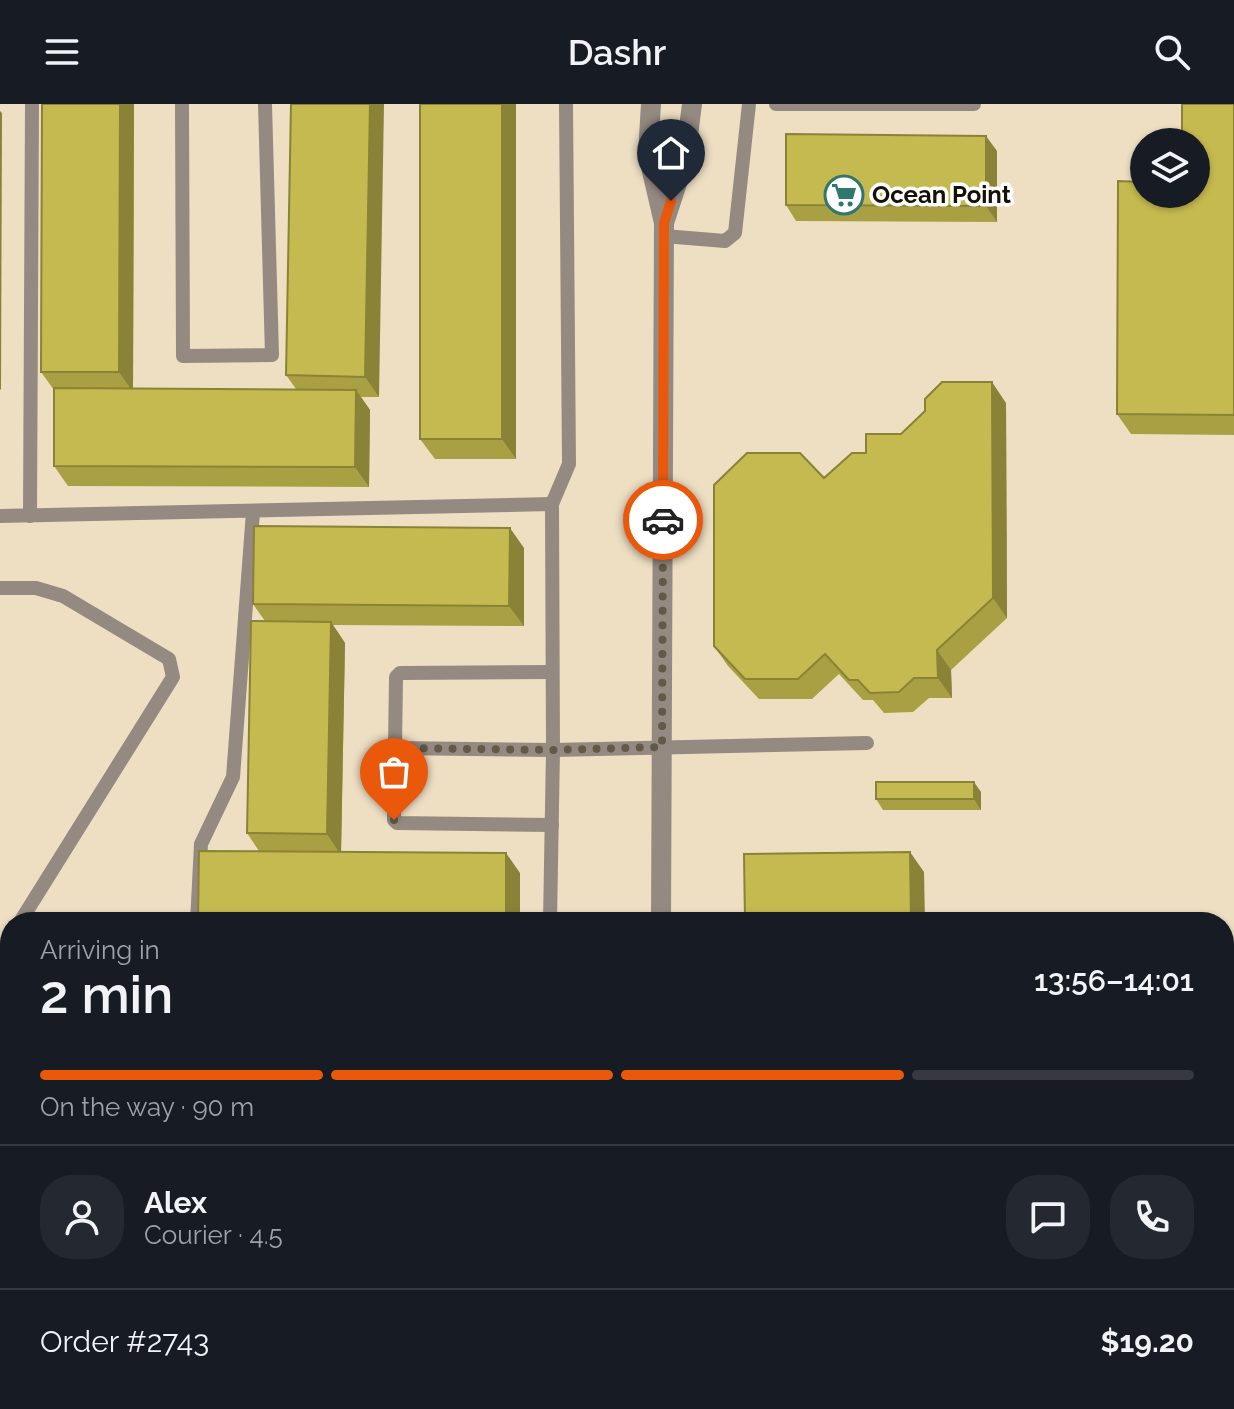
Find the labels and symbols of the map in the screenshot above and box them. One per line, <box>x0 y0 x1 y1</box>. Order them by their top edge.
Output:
pin <box>637 119 705 201</box>
supermarket icon: Ocean Point <box>823 174 865 216</box>
place label: Ocean Point <box>872 180 1011 209</box>
courier <box>623 480 703 560</box>
pin <box>360 738 428 820</box>

